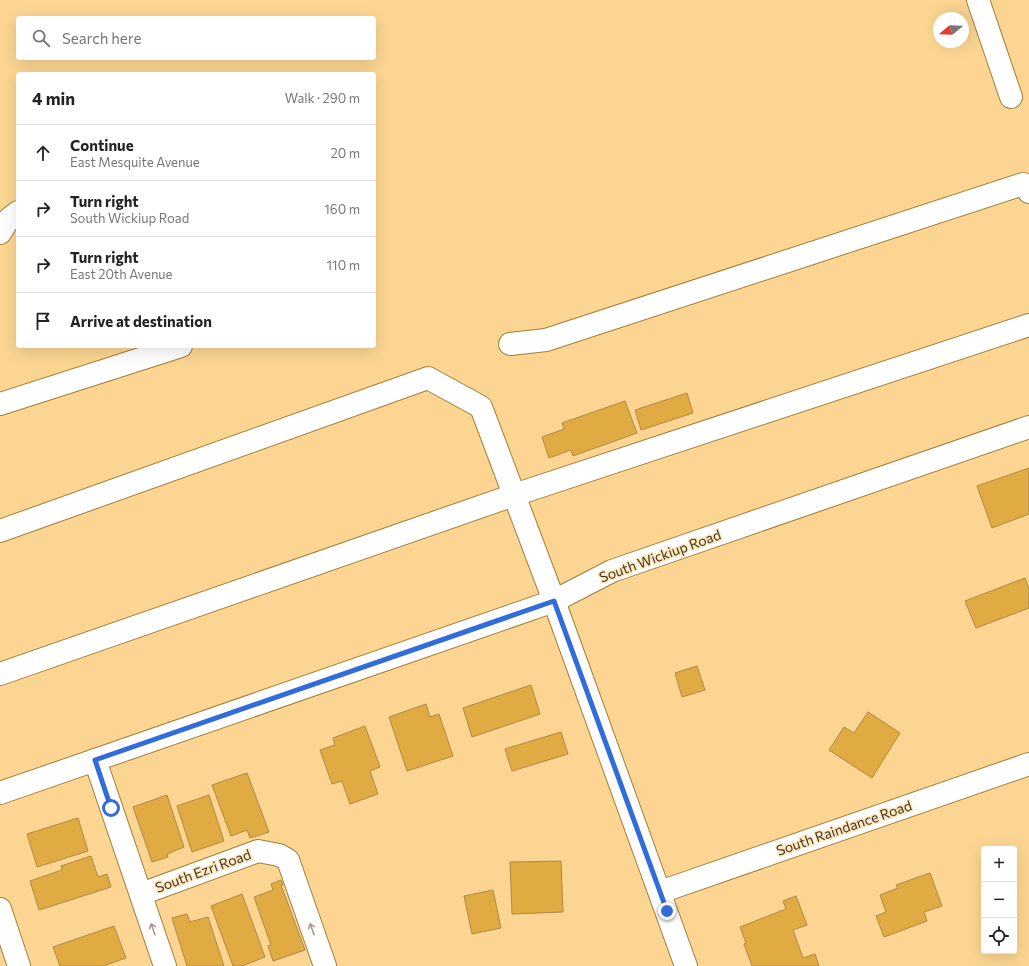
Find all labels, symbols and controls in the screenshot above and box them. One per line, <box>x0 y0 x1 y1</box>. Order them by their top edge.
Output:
north arrow <box>933 12 969 48</box>
search box <box>16 16 376 60</box>
icon: search <box>30 27 52 49</box>
text: Search here <box>62 29 141 47</box>
text: 4 min <box>32 88 75 109</box>
text: Walk · 290 m <box>285 90 360 106</box>
text: Continue <box>70 136 134 154</box>
icon: ahead <box>32 142 54 164</box>
text: 20 m <box>331 145 360 161</box>
text: East Mesquite Avenue <box>70 154 200 170</box>
text: Turn right <box>70 192 139 210</box>
icon: right <box>32 198 54 220</box>
text: 160 m <box>324 201 360 217</box>
text: South Wickiup Road <box>70 210 189 226</box>
text: Turn right <box>70 248 139 266</box>
icon: right <box>32 254 54 276</box>
text: 110 m <box>327 257 360 273</box>
text: East 20th Avenue <box>70 266 172 282</box>
icon: arrive <box>32 310 54 332</box>
text: Arrive at destination <box>70 312 212 330</box>
street label: South Wickiup Road <box>597 526 723 585</box>
street label: South Raindance Road <box>774 796 914 859</box>
route start <box>102 799 120 817</box>
street label: South Ezri Road <box>153 845 253 896</box>
map controls <box>981 846 1017 954</box>
button: + <box>981 846 1017 882</box>
button: − <box>981 882 1017 918</box>
route end <box>658 902 676 920</box>
button: locate <box>981 918 1017 954</box>
one-way arrow <box>148 923 156 935</box>
one-way arrow <box>308 924 316 936</box>

